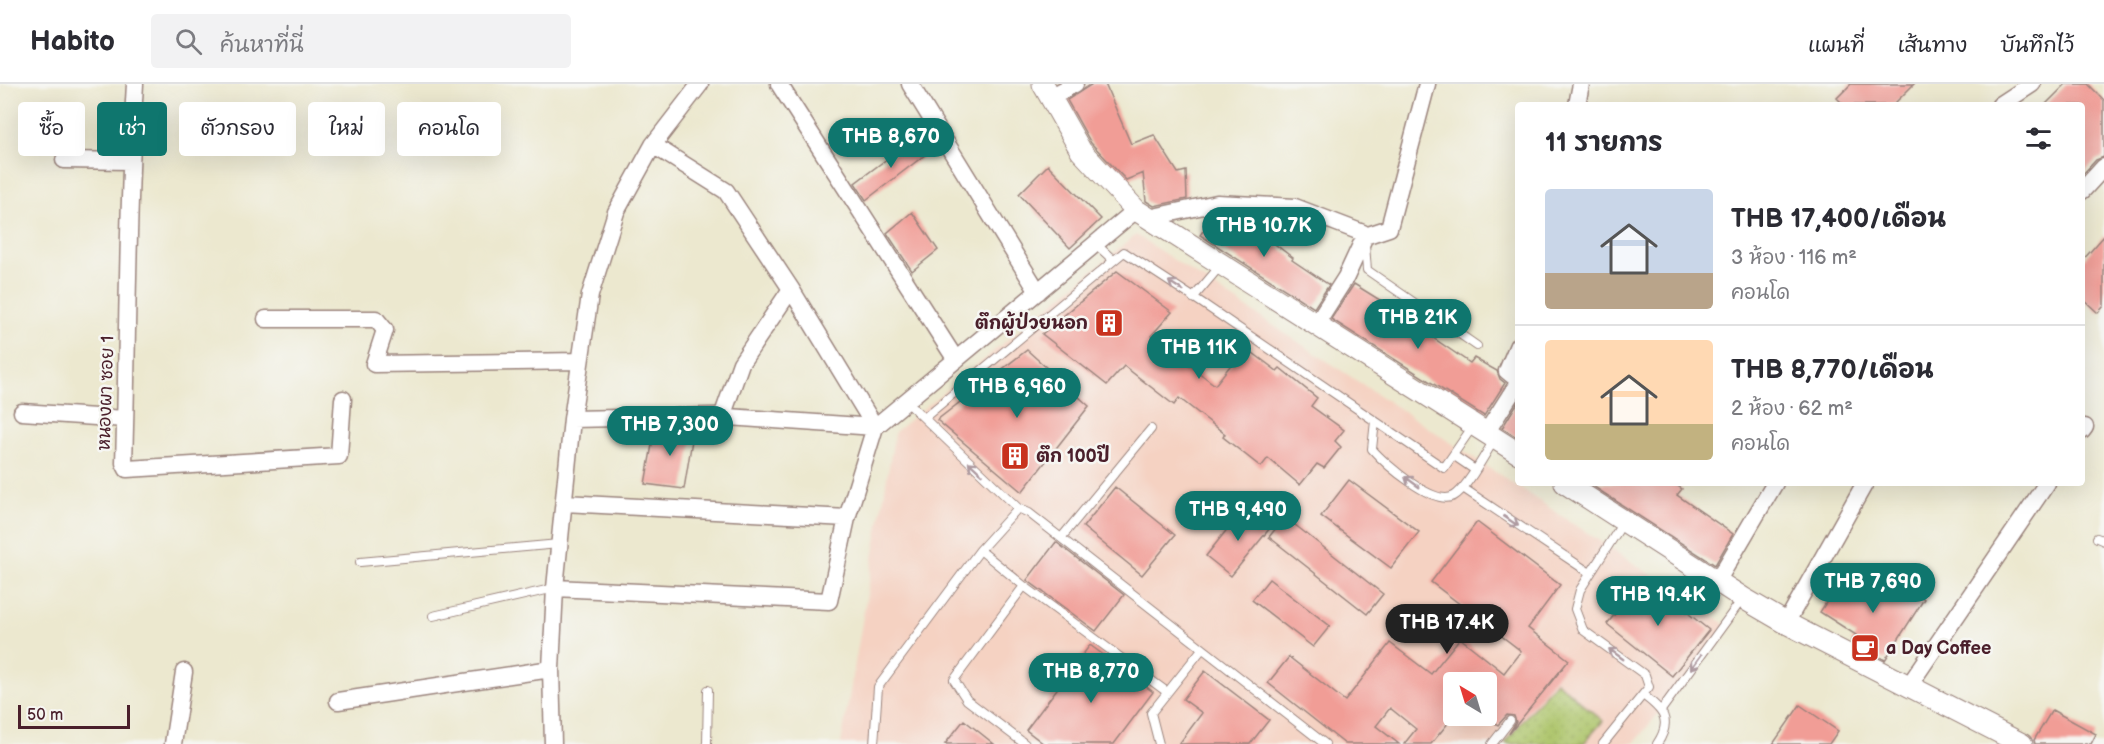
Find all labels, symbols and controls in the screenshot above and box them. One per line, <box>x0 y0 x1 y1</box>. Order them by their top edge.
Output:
search box <box>151 14 571 68</box>
text: Habito <box>30 25 115 58</box>
icon: search <box>172 25 205 58</box>
text: ค้นหาที่นี่ <box>220 32 304 59</box>
text: แผนที่ <box>1808 33 1865 58</box>
text: เส้นทาง <box>1898 33 1967 58</box>
text: บันทึกไว้ <box>2000 33 2074 58</box>
chip: ซื้อ <box>18 102 85 156</box>
chip: เช่า <box>97 102 167 156</box>
chip: ตัวกรอง <box>179 102 296 156</box>
chip: ใหม่ <box>308 102 385 156</box>
chip: คอนโด <box>397 102 501 156</box>
pin: THB 8,670 <box>822 118 960 169</box>
icon: filters <box>2022 122 2055 155</box>
text: THB 8,670 <box>842 125 940 149</box>
text: 11 รายการ <box>1545 128 1663 159</box>
text: THB 17,400/เดือน <box>1731 204 1946 235</box>
pin: THB 10.7K <box>1195 207 1333 258</box>
icon: home <box>1593 213 1665 285</box>
text: THB 10.7K <box>1216 214 1312 238</box>
text: 3 ห้อง · 116 m² <box>1731 246 1857 270</box>
one-way arrow <box>1168 280 1185 292</box>
text: คอนโด <box>1731 281 1790 305</box>
pin: THB 21K <box>1363 299 1473 350</box>
text: THB 21K <box>1378 306 1458 330</box>
building icon: ตึกผู้ป่วยนอก <box>1093 307 1125 339</box>
place label: ตึกผู้ป่วยนอก <box>975 311 1088 336</box>
pin: THB 11K <box>1144 329 1254 380</box>
street label: หนองผา ซอย 1 <box>94 335 118 451</box>
text: THB 11K <box>1161 336 1237 360</box>
text: THB 8,770/เดือน <box>1731 355 1934 386</box>
icon: home <box>1593 364 1665 436</box>
pin: THB 6,960 <box>948 368 1086 419</box>
text: THB 6,960 <box>968 375 1066 399</box>
text: 2 ห้อง · 62 m² <box>1731 397 1853 421</box>
pin: THB 7,300 <box>601 406 739 457</box>
text: THB 7,300 <box>621 413 719 437</box>
text: คอนโด <box>1731 432 1790 456</box>
building icon: ตึก 100ปี <box>999 440 1031 472</box>
place label: ตึก 100ปี <box>1036 444 1110 467</box>
one-way arrow <box>968 461 983 475</box>
one-way arrow <box>1405 476 1421 489</box>
pin: THB 9,490 <box>1169 491 1307 542</box>
text: THB 9,490 <box>1189 498 1287 522</box>
one-way arrow <box>1503 514 1520 527</box>
pin: THB 7,690 <box>1804 563 1942 614</box>
text: THB 7,690 <box>1824 570 1922 594</box>
pin: THB 19.4K <box>1589 576 1727 627</box>
text: THB 19.4K <box>1610 583 1706 607</box>
pin: THB 17.4K <box>1378 604 1516 655</box>
text: THB 17.4K <box>1400 611 1494 635</box>
cafe icon: a Day Coffee <box>1849 632 1881 664</box>
place label: a Day Coffee <box>1886 638 1991 659</box>
one-way arrow <box>1608 647 1624 660</box>
pin: THB 8,770 <box>1022 653 1160 704</box>
one-way arrow <box>1690 653 1702 669</box>
text: THB 8,770 <box>1043 660 1139 684</box>
north arrow <box>1443 672 1497 726</box>
map controls <box>1443 672 1497 726</box>
scale bar <box>18 702 130 730</box>
text: 50 m <box>27 706 63 725</box>

